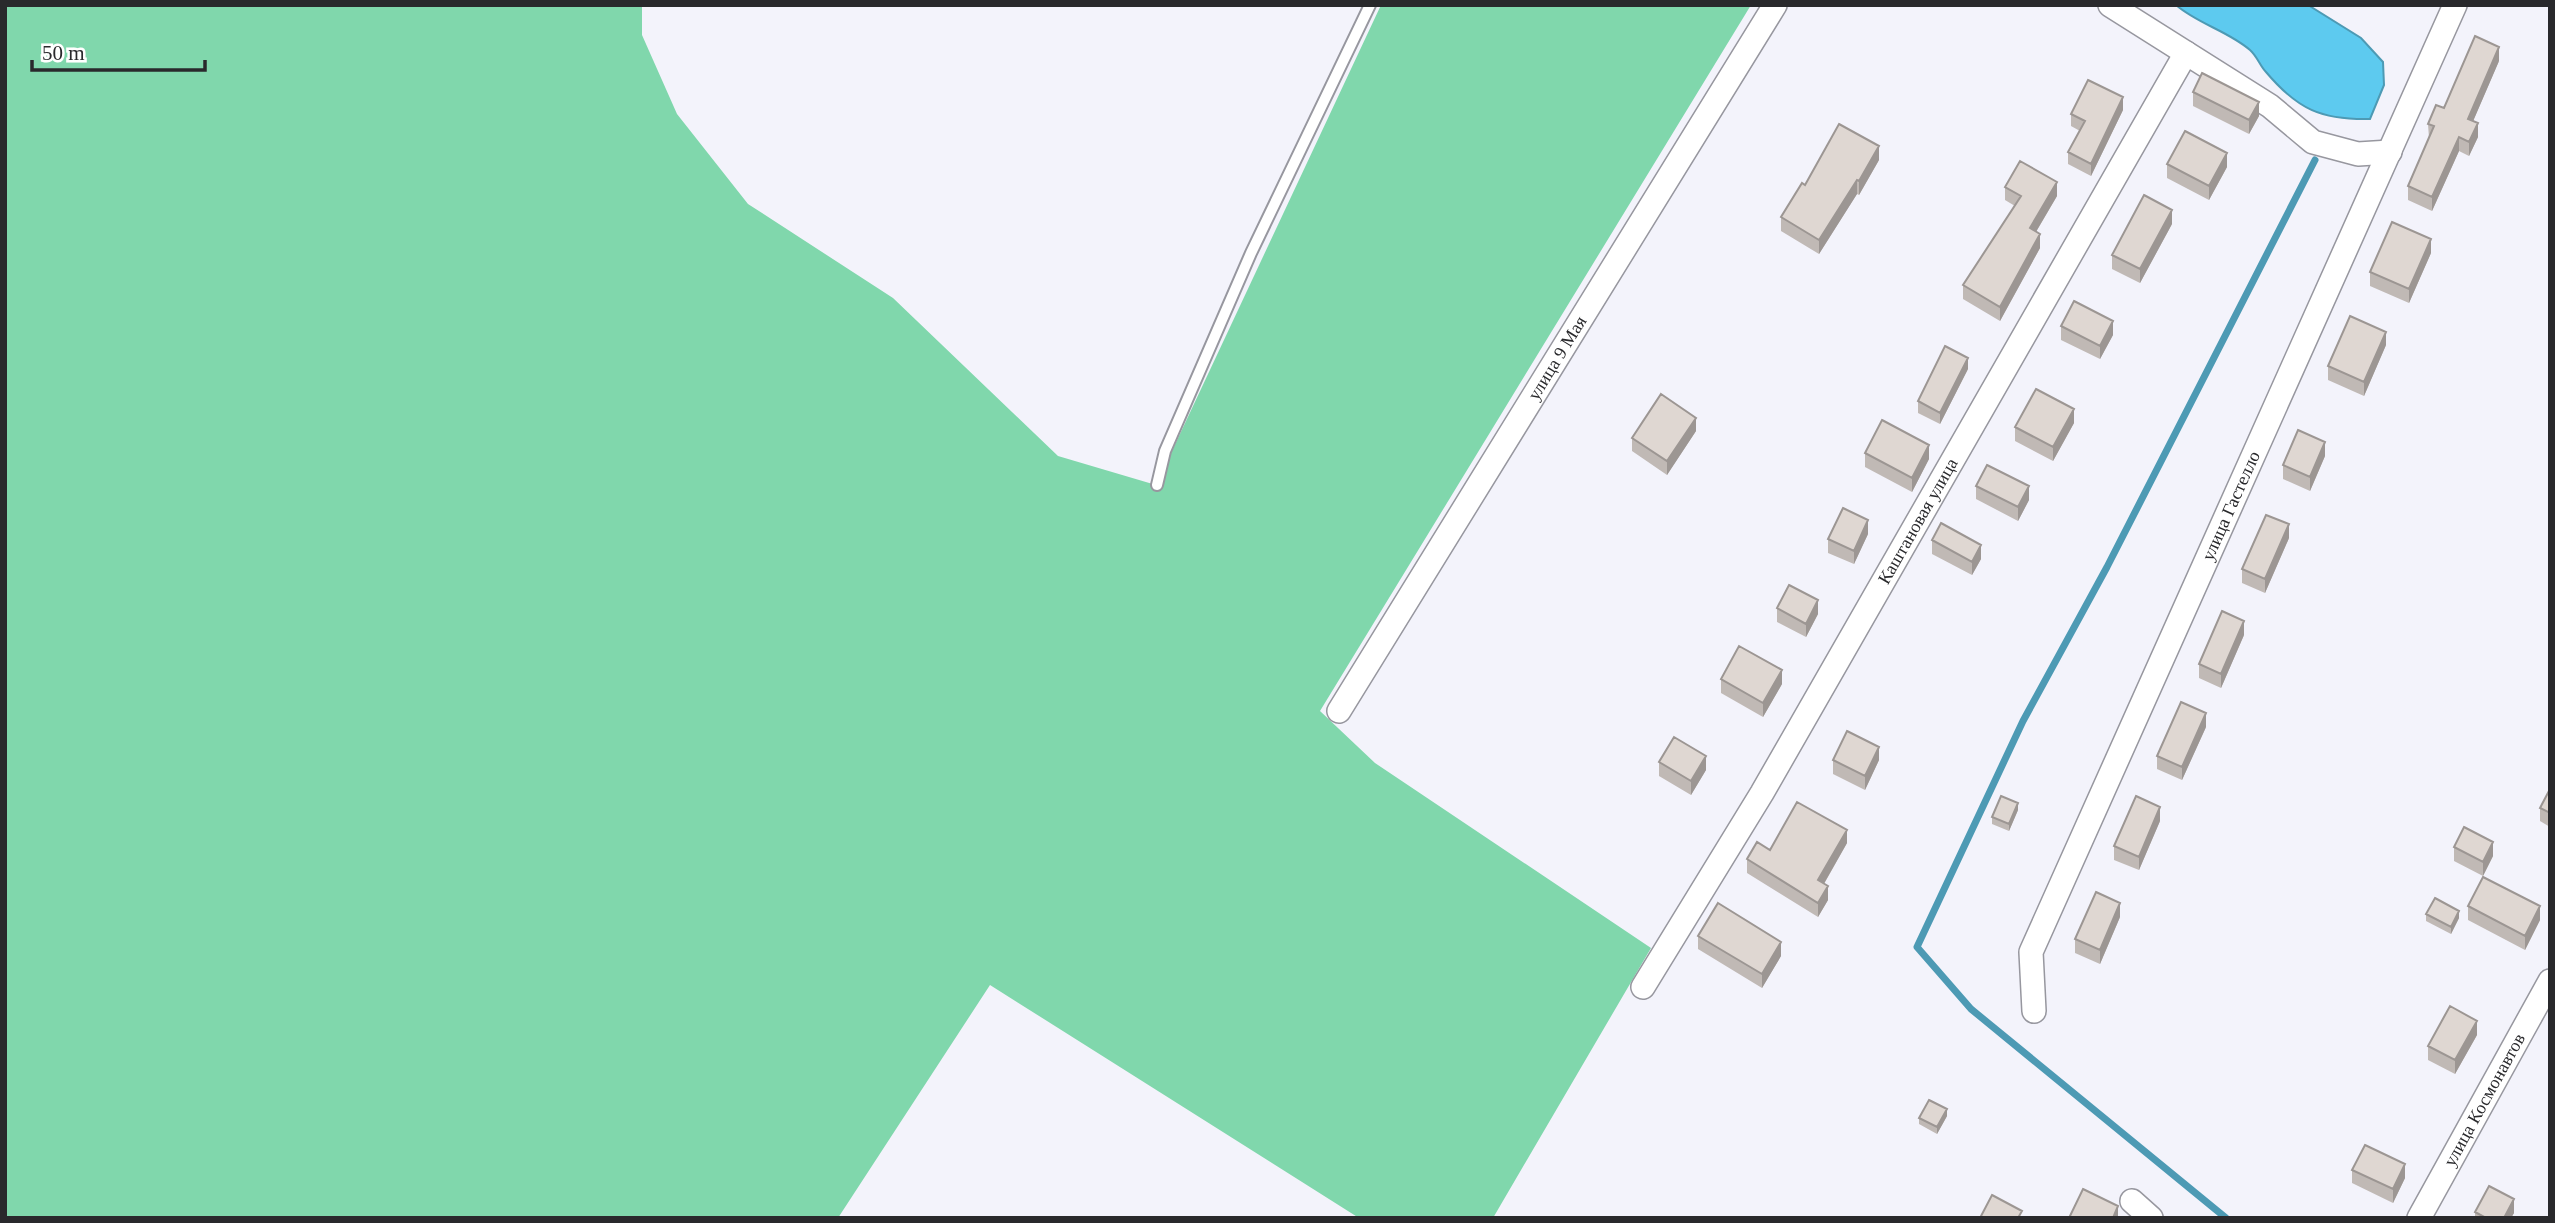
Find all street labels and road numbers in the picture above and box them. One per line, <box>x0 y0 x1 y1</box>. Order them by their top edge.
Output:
street label: улица 9 Мая <box>1524 312 1590 403</box>
street label: улица Гастелло <box>2198 448 2264 564</box>
street label: Каштановая улица <box>1874 455 1962 588</box>
street label: улица Космонавтов <box>2440 1030 2529 1170</box>

